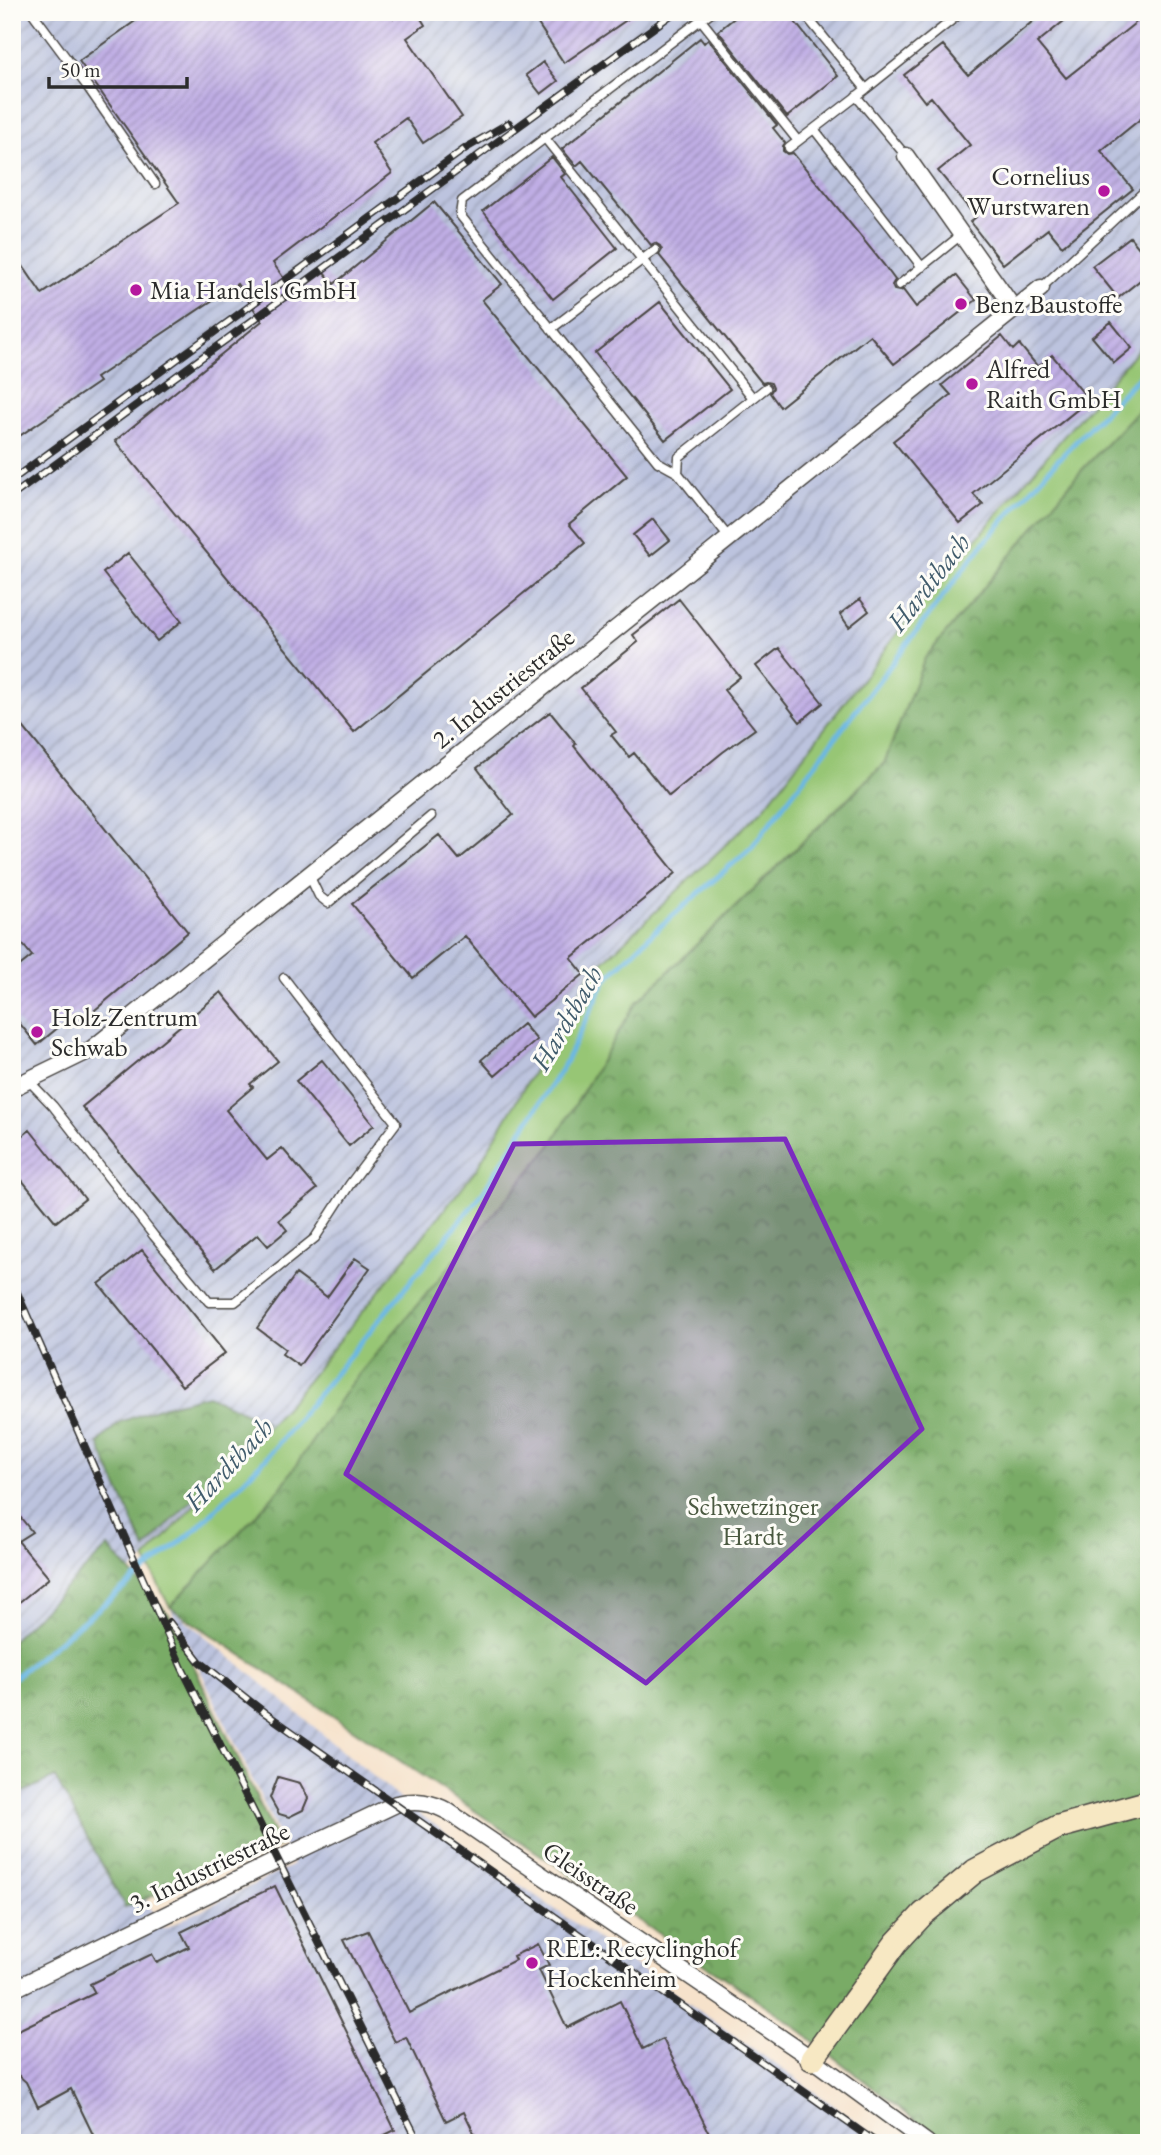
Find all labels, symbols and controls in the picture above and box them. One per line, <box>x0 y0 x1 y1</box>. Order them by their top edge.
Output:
scale bar <box>49 46 187 90</box>
text: 50 m <box>60 56 101 83</box>
place label: Cornelius Wurstwaren <box>967 159 1090 223</box>
marker: Cornelius Wurstwaren <box>1096 183 1112 199</box>
place label: Mia Handels GmbH <box>150 273 357 307</box>
marker: Mia Handels GmbH <box>128 282 144 298</box>
place label: Benz Baustoffe <box>975 287 1122 321</box>
marker: Benz Baustoffe <box>953 296 969 312</box>
place label: Alfred Raith GmbH <box>985 352 1122 416</box>
marker: Alfred Raith GmbH <box>964 376 980 392</box>
water label: Hardtbach <box>878 525 978 639</box>
street label: 2. Industriestraße <box>425 620 581 756</box>
water label: Hardtbach <box>521 959 611 1078</box>
place label: Holz-Zentrum Schwab <box>51 1000 198 1064</box>
marker: Holz-Zentrum Schwab <box>29 1024 45 1040</box>
water label: Hardtbach <box>175 1409 281 1519</box>
park label: Schwetzinger Hardt <box>688 1489 819 1553</box>
street label: 3. Industriestraße <box>123 1814 295 1920</box>
street label: Gleisstraße <box>536 1833 646 1923</box>
place label: REL: Recyclinghof Hockenheim <box>546 1931 741 1995</box>
marker: REL: Recyclinghof Hockenheim <box>524 1955 540 1971</box>

